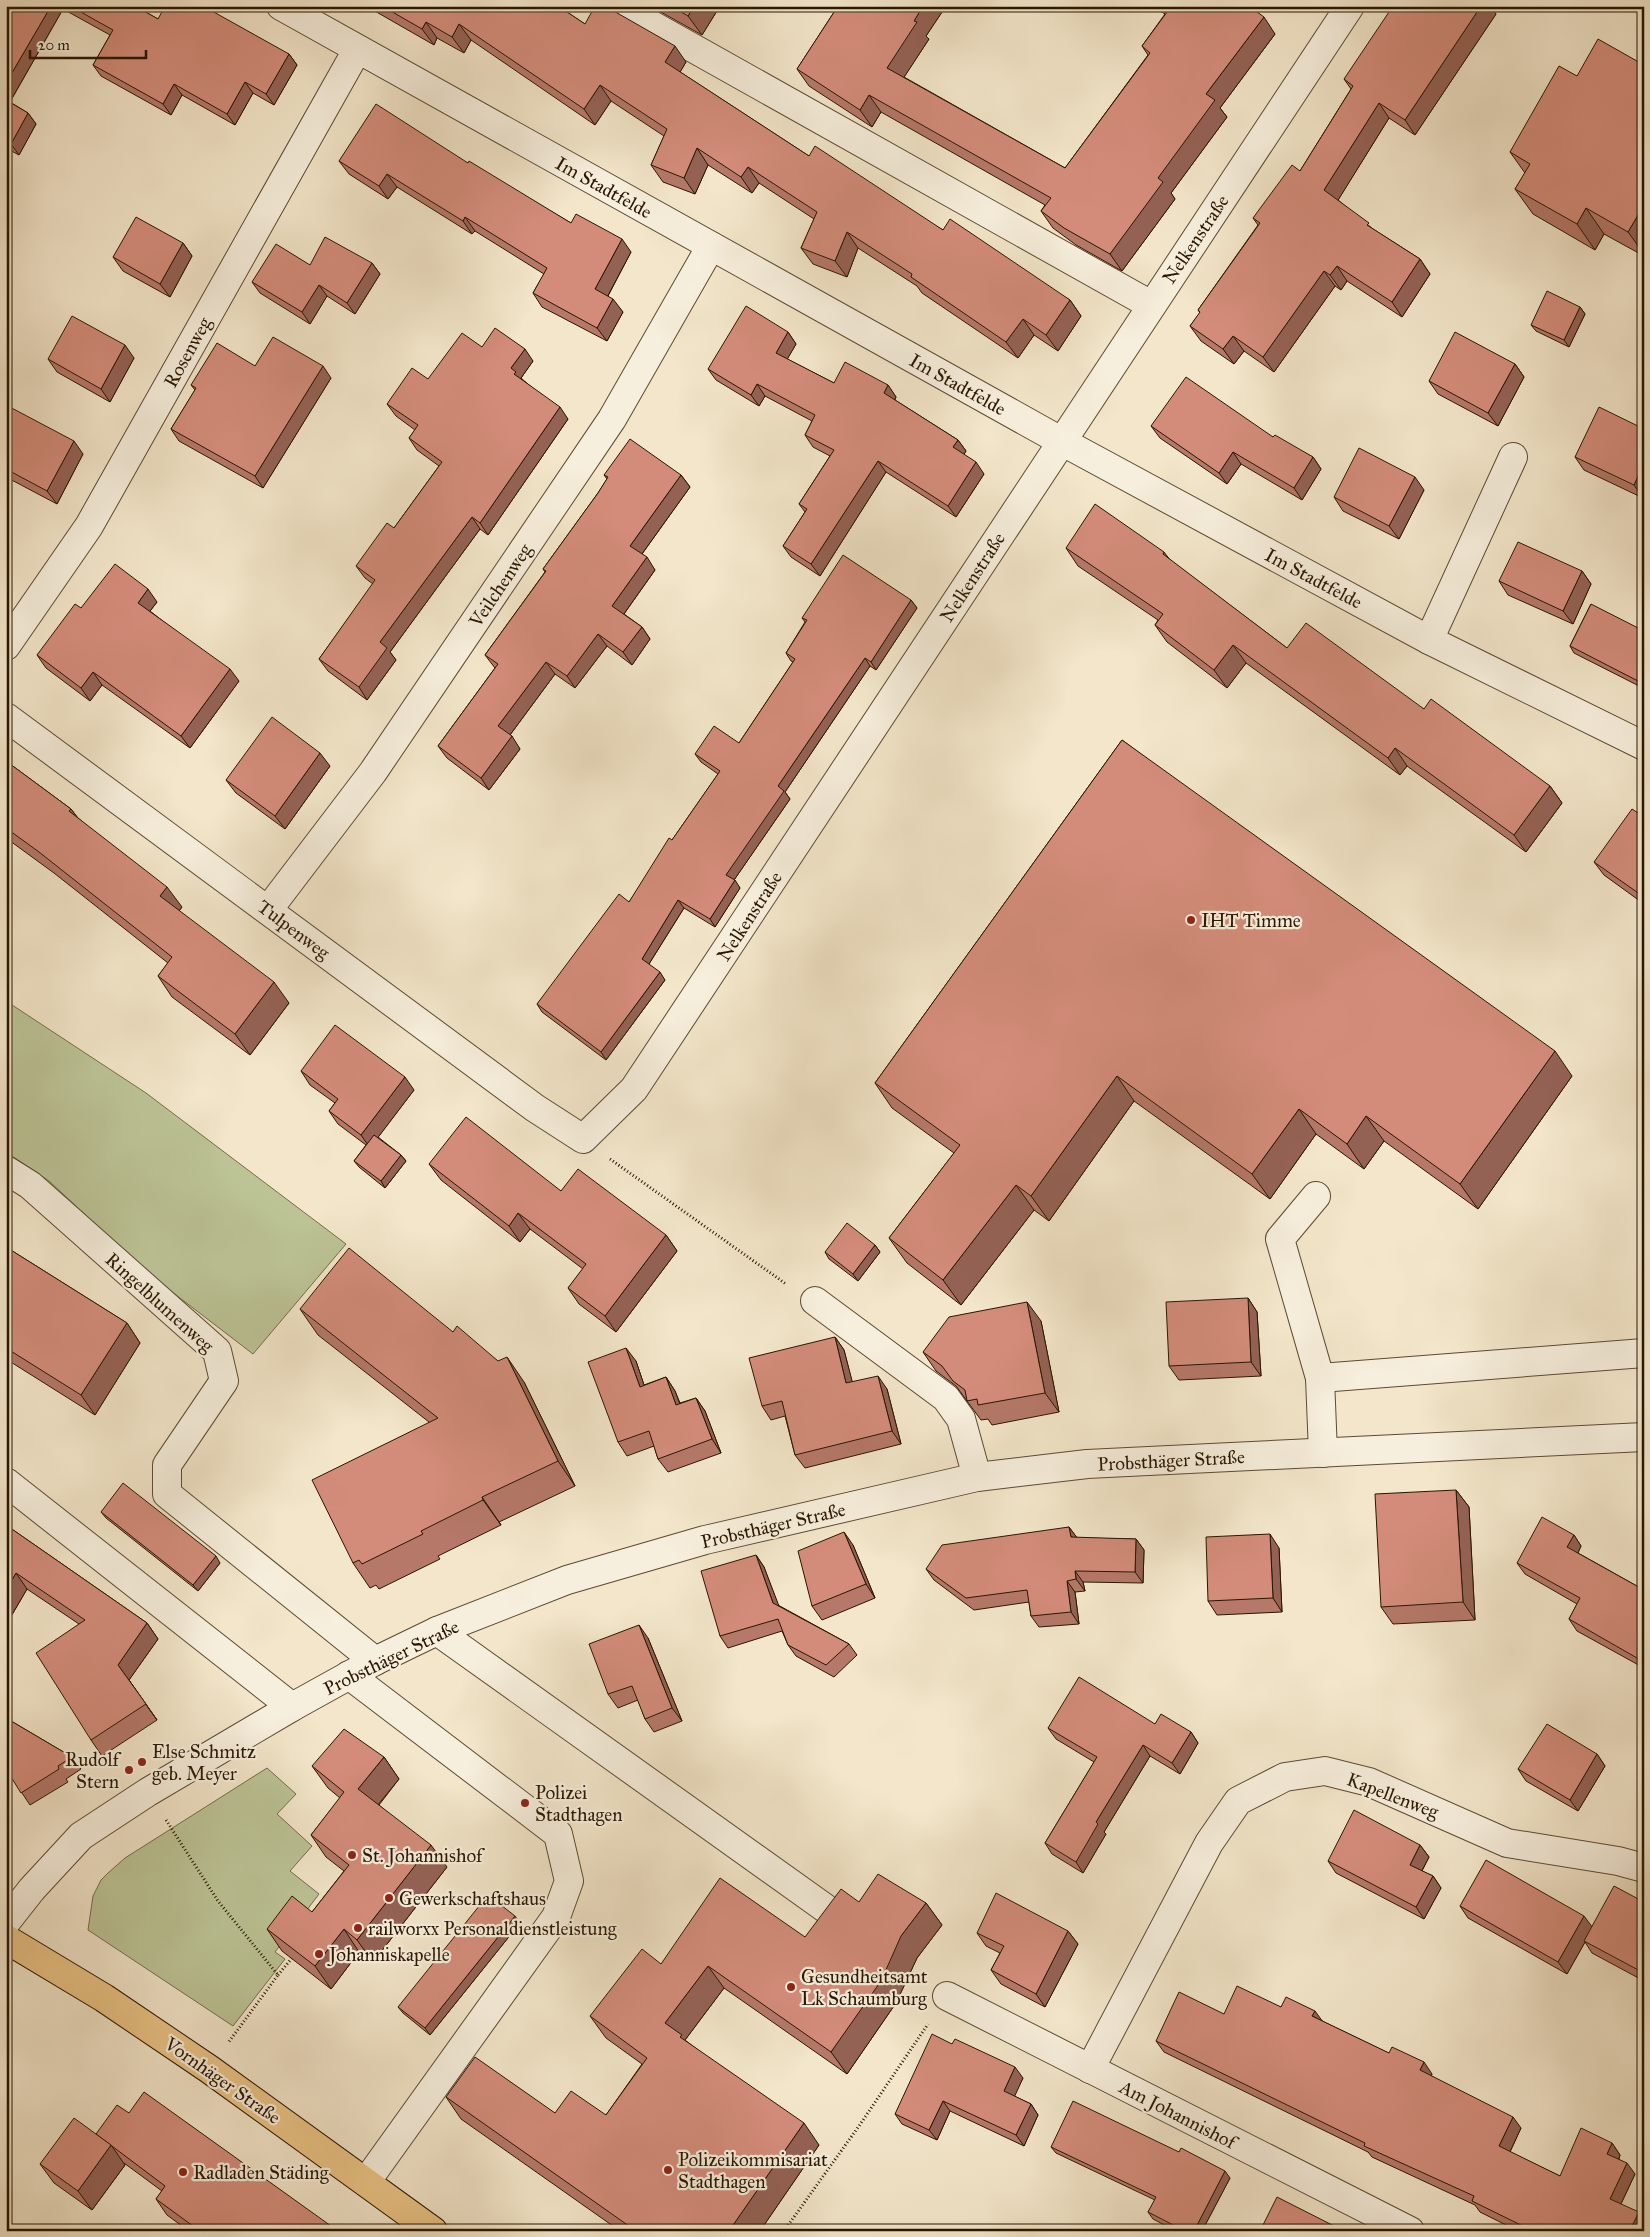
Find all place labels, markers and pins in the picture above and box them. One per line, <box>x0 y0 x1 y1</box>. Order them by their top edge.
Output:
place label: IHT Timme <box>1201 909 1301 932</box>
marker: IHT Timme <box>1185 914 1197 926</box>
place label: Else Schmitz geb. Meyer <box>152 1740 256 1786</box>
place label: Rudolf Stern <box>65 1748 122 1793</box>
marker: Else Schmitz geb. Meyer <box>136 1756 148 1768</box>
marker: Rudolf Stern <box>123 1764 135 1776</box>
place label: Polizei Stadthagen <box>535 1781 623 1827</box>
marker: Polizei Stadthagen <box>519 1797 531 1809</box>
place label: St. Johannishof <box>362 1844 485 1868</box>
marker: St. Johannishof <box>346 1849 358 1861</box>
place label: Gewerkschaftshaus <box>399 1887 546 1910</box>
marker: Gewerkschaftshaus <box>383 1892 395 1904</box>
place label: railworxx Personaldienstleistung <box>368 1917 617 1941</box>
marker: railworxx Personaldienstleistung <box>352 1922 364 1934</box>
place label: Johanniskapelle <box>327 1943 450 1967</box>
marker: Johanniskapelle <box>313 1948 325 1960</box>
place label: Gesundheitsamt Lk Schaumburg <box>801 1965 928 2011</box>
marker: Gesundheitsamt Lk Schaumburg <box>785 1981 797 1993</box>
place label: Polizeikommisariat Stadthagen <box>678 2148 828 2194</box>
place label: Radladen Städing <box>193 2161 329 2185</box>
marker: Polizeikommisariat Stadthagen <box>662 2164 674 2176</box>
marker: Radladen Städing <box>177 2166 189 2178</box>

